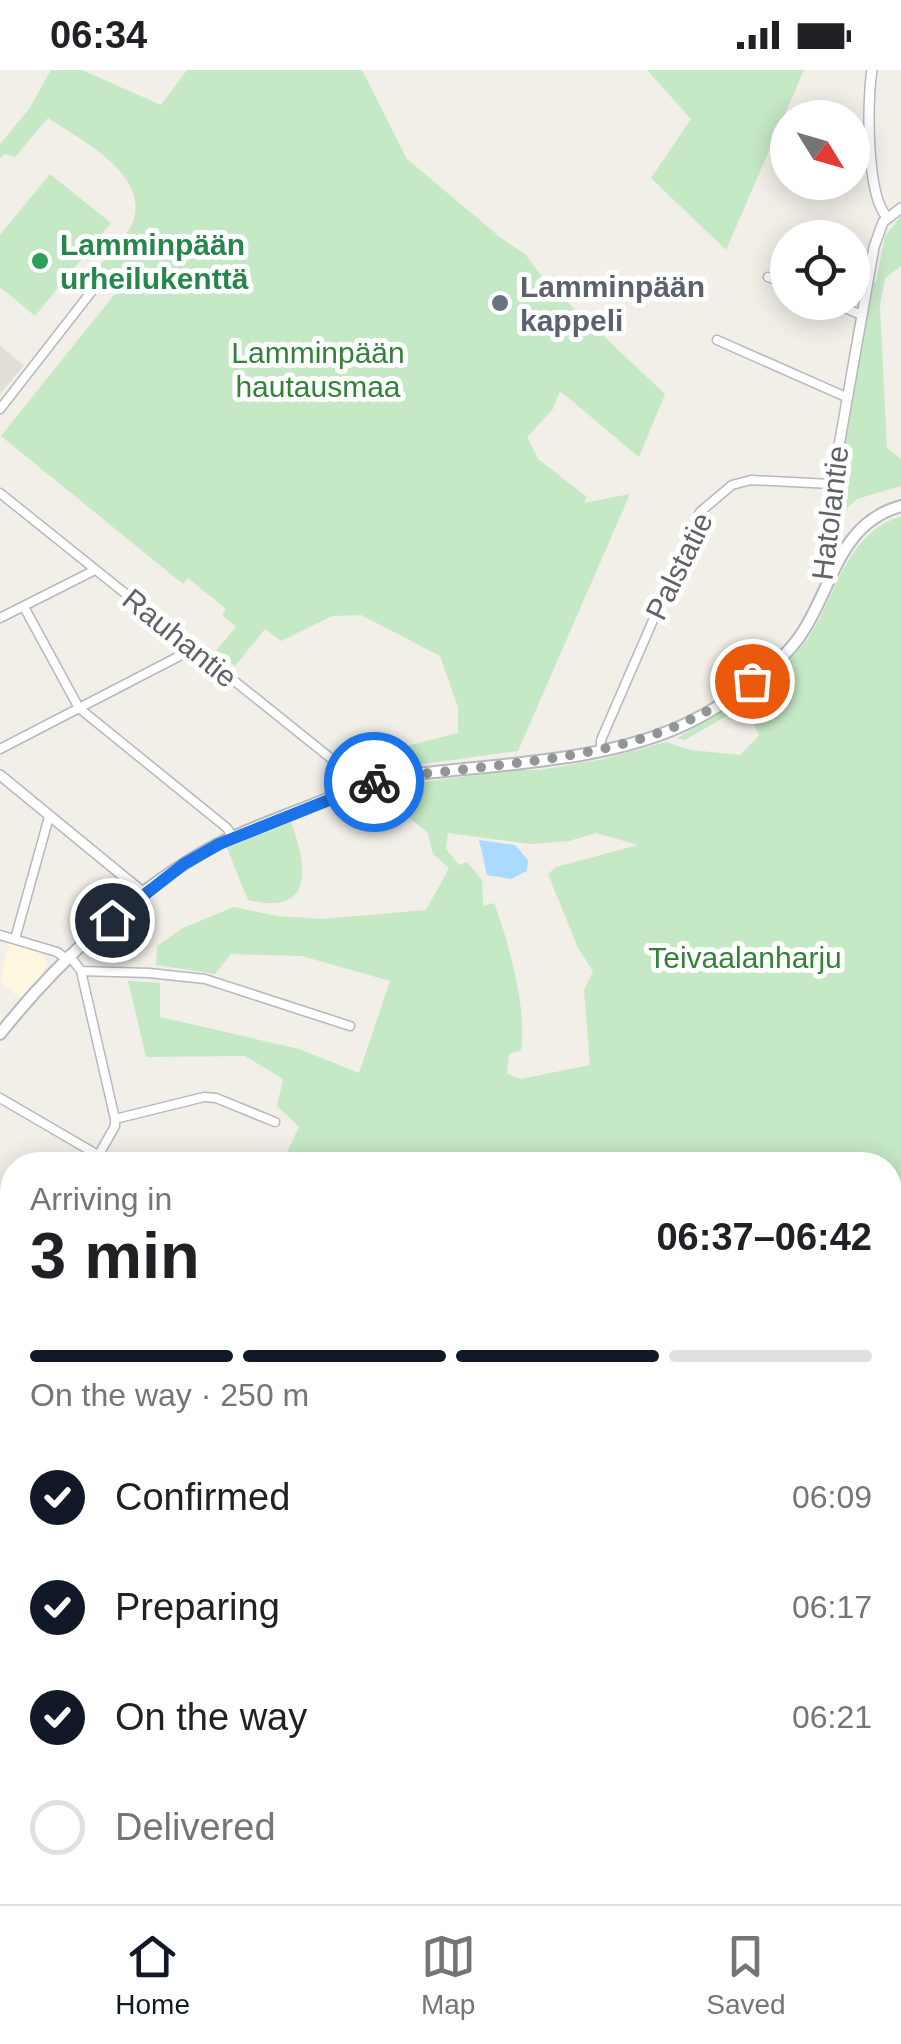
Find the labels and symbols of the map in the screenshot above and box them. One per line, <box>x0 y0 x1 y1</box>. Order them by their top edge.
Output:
north arrow <box>770 100 870 200</box>
place label: Lamminpään urheilukenttä <box>60 228 249 295</box>
marker: Lamminpään urheilukenttä <box>29 250 51 272</box>
place label: Lamminpään kappeli <box>520 270 705 337</box>
marker: Lamminpään kappeli <box>489 292 511 314</box>
park label: Lamminpään hautausmaa <box>231 336 405 403</box>
street label: Hatolantie <box>805 444 855 582</box>
street label: Palstatie <box>639 507 719 625</box>
street label: Rauhantie <box>116 582 244 694</box>
pin <box>710 639 795 724</box>
courier <box>324 732 424 832</box>
pin <box>70 878 155 963</box>
park label: Teivaalanharju <box>648 941 842 974</box>

